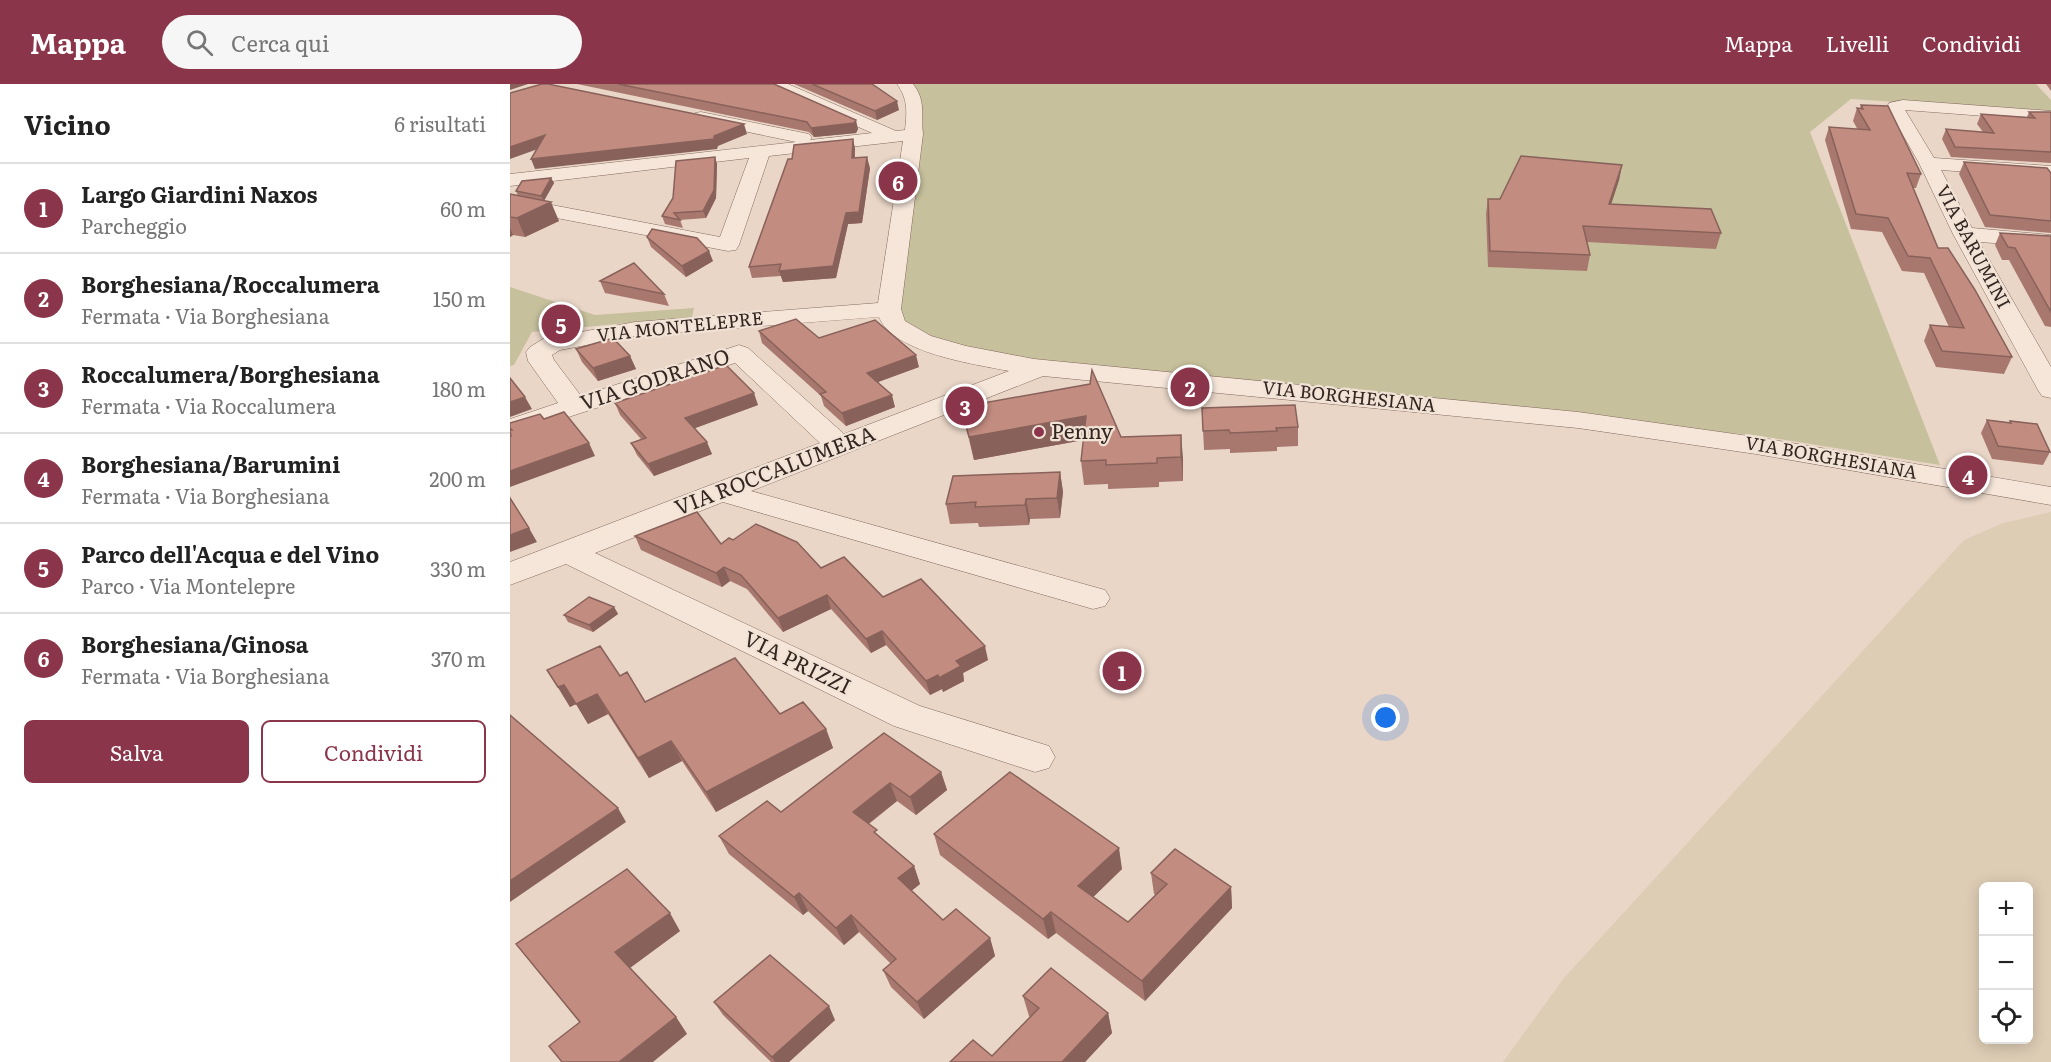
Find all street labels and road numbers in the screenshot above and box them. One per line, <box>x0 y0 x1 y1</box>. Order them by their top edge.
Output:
street label: VIA BARUMINI <box>1930 180 2018 313</box>
street label: VIA MONTELEPRE <box>595 303 764 348</box>
street label: VIA GODRANO <box>576 339 733 416</box>
street label: VIA BORGHESIANA <box>1261 373 1437 418</box>
street label: VIA ROCCALUMERA <box>669 416 879 521</box>
street label: VIA BORGHESIANA <box>1743 428 1919 485</box>
street label: VIA PRIZZI <box>739 621 857 700</box>

